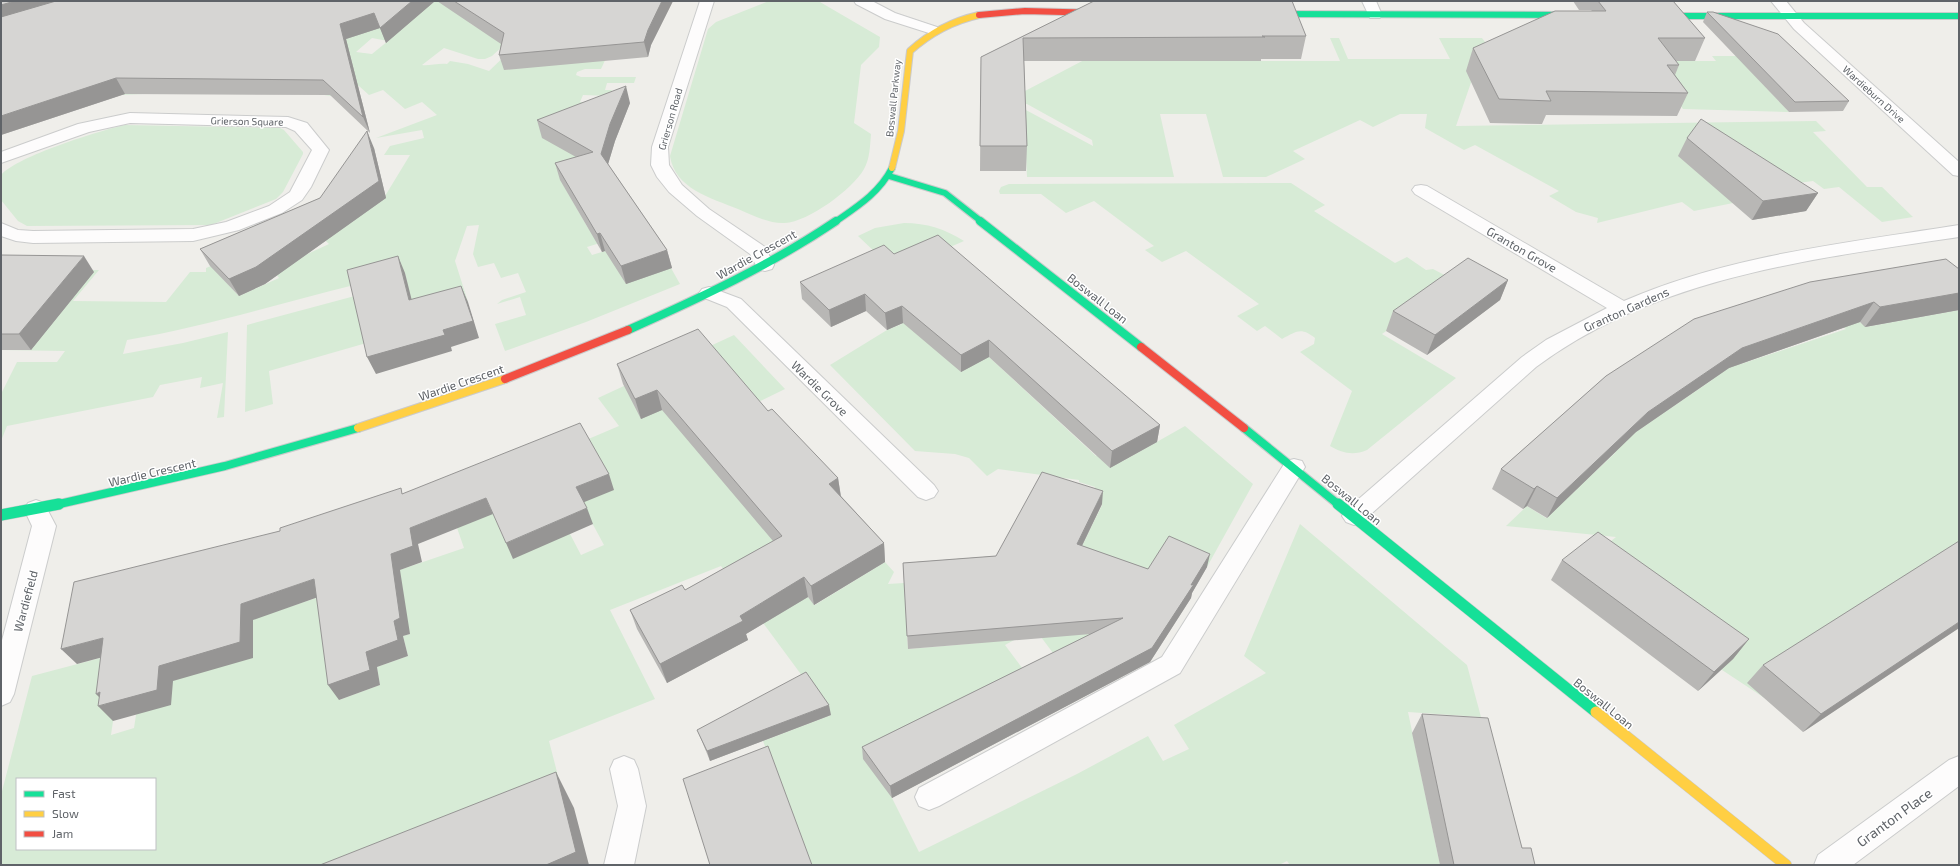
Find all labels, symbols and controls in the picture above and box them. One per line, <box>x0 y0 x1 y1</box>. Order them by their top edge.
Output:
street label: Boswall Parkway <box>883 58 903 137</box>
street label: Wardieburn Drive <box>1840 63 1908 125</box>
street label: Grierson Road <box>655 87 685 151</box>
street label: Grierson Square <box>211 114 283 128</box>
street label: Granton Grove <box>1484 223 1560 275</box>
street label: Wardie Crescent <box>714 226 799 282</box>
street label: Boswall Loan <box>1065 270 1131 326</box>
street label: Granton Gardens <box>1581 284 1671 334</box>
street label: Wardie Grove <box>789 358 851 418</box>
street label: Wardie Crescent <box>417 361 506 403</box>
street label: Wardie Crescent <box>107 455 197 489</box>
street label: Boswall Loan <box>1319 471 1385 527</box>
street label: Wardiefield <box>10 569 40 633</box>
street label: Boswall Loan <box>1571 675 1637 731</box>
legend <box>16 778 156 850</box>
street label: Granton Place <box>1853 784 1935 850</box>
text: Fast <box>52 786 76 800</box>
text: Slow <box>52 806 79 820</box>
text: Jam <box>52 826 73 840</box>

